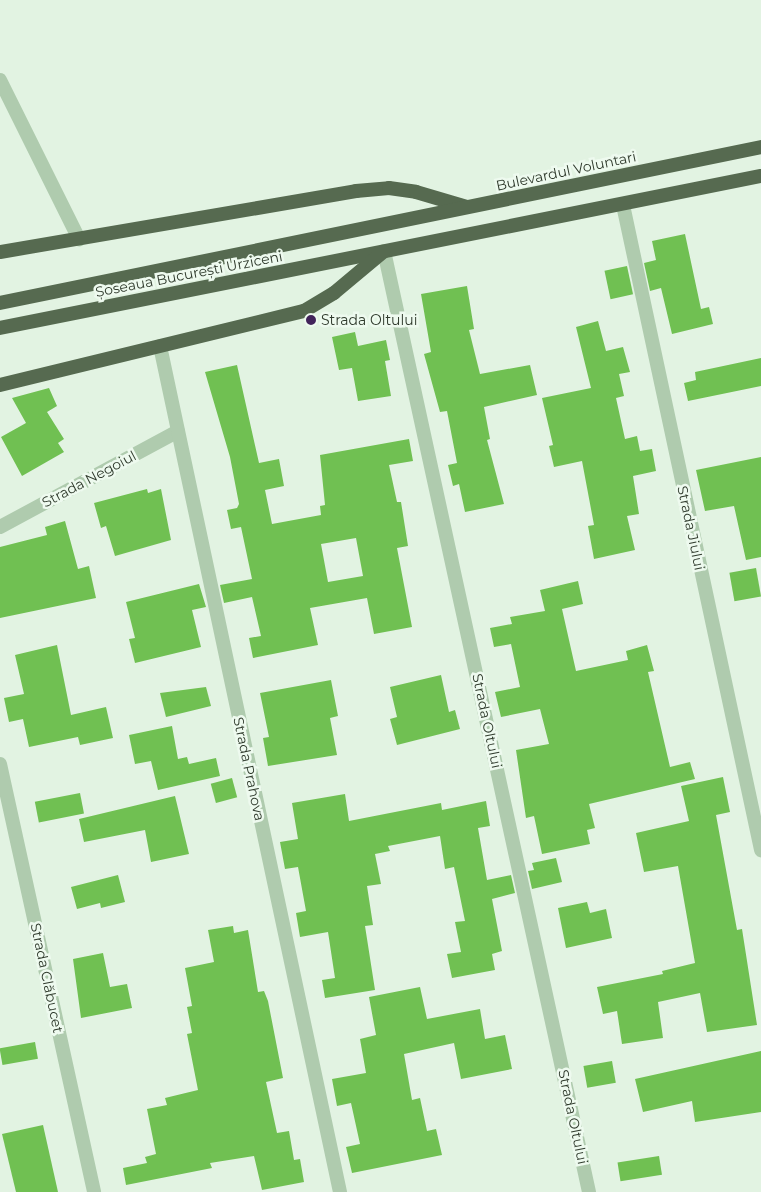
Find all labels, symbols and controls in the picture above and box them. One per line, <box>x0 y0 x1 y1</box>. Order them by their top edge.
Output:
street label: Bulevardul Voluntari <box>494 148 638 194</box>
street label: Șoseaua București Urziceni <box>94 248 284 300</box>
place label: Strada Oltului <box>321 312 417 328</box>
marker: Strada Oltului <box>305 314 317 326</box>
street label: Strada Negoiul <box>39 447 139 511</box>
street label: Strada Jiului <box>674 484 708 572</box>
street label: Strada Oltului <box>469 672 505 770</box>
street label: Strada Prahova <box>230 716 268 822</box>
street label: Strada Clăbucet <box>27 922 67 1034</box>
street label: Strada Oltului <box>555 1068 591 1166</box>

